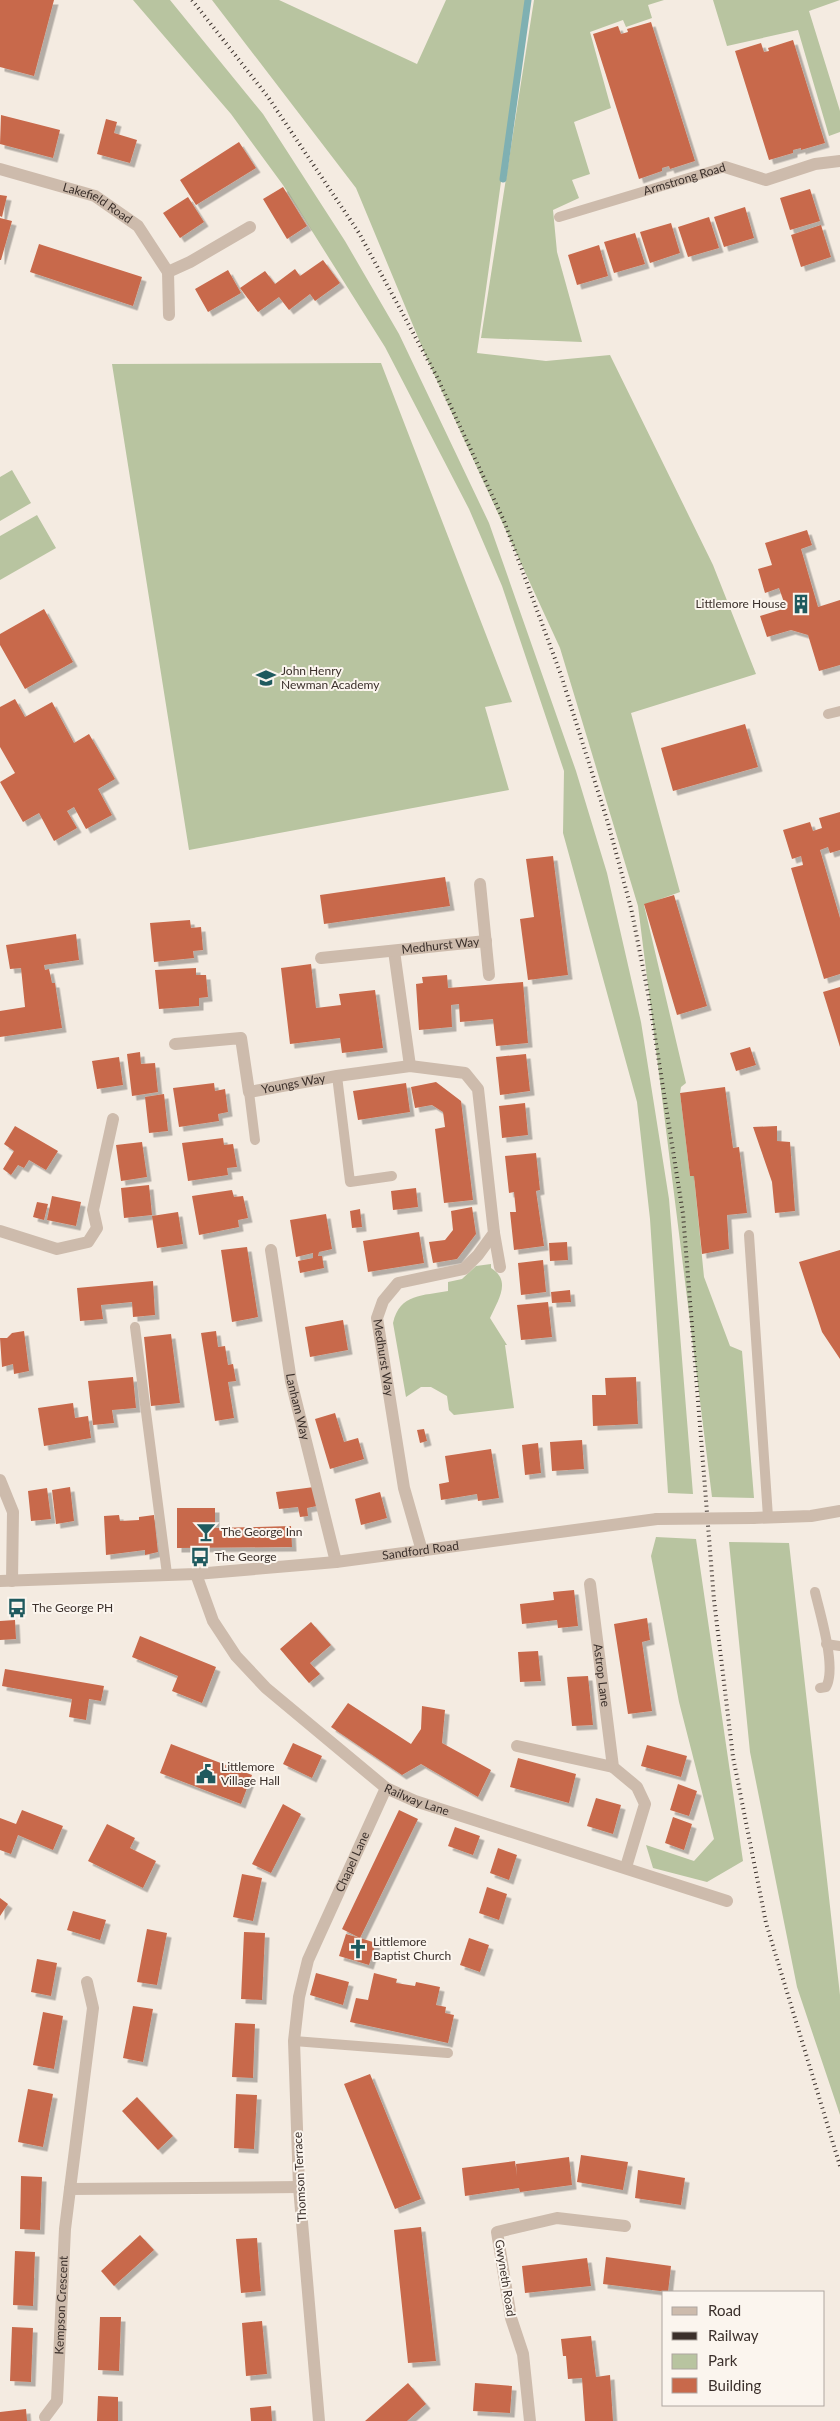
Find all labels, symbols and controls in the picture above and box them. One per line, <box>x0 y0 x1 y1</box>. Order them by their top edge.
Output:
street label: Armstrong Road <box>641 159 727 198</box>
street label: Lakefield Road <box>61 179 135 227</box>
building icon: Littlemore House <box>790 593 812 615</box>
place label: Littlemore House <box>695 596 786 611</box>
place label: John Henry Newman Academy <box>281 663 380 692</box>
school or university icon: John Henry Newman Academy <box>255 667 277 689</box>
street label: Medhurst Way <box>401 934 481 957</box>
street label: Youngs Way <box>260 1070 327 1097</box>
street label: Medhurst Way <box>370 1318 397 1398</box>
street label: Lanham Way <box>283 1372 314 1442</box>
bar icon: The George Inn <box>195 1521 217 1543</box>
place label: The George Inn <box>221 1524 302 1539</box>
street label: Sandford Road <box>381 1538 460 1563</box>
bus stop icon: The George <box>189 1546 211 1568</box>
place label: The George <box>215 1549 277 1564</box>
bus stop icon: The George PH <box>6 1597 28 1619</box>
place label: The George PH <box>32 1600 113 1615</box>
street label: Astrop Lane <box>591 1643 613 1708</box>
place label: Littlemore Village Hall <box>221 1759 280 1788</box>
public building icon: Littlemore Village Hall <box>195 1763 217 1785</box>
street label: Railway Lane <box>382 1780 451 1819</box>
street label: Chapel Lane <box>332 1829 372 1894</box>
place label: Littlemore Baptist Church <box>373 1934 451 1963</box>
church icon: Littlemore Baptist Church <box>347 1938 369 1960</box>
street label: Thomson Terrace <box>290 2132 309 2223</box>
street label: Gwyneth Road <box>492 2238 519 2318</box>
street label: Kempson Crescent <box>51 2255 71 2355</box>
legend <box>662 2291 825 2406</box>
text: Road <box>708 2301 741 2319</box>
text: Railway <box>708 2326 759 2344</box>
text: Park <box>708 2351 738 2369</box>
text: Building <box>708 2376 761 2394</box>

